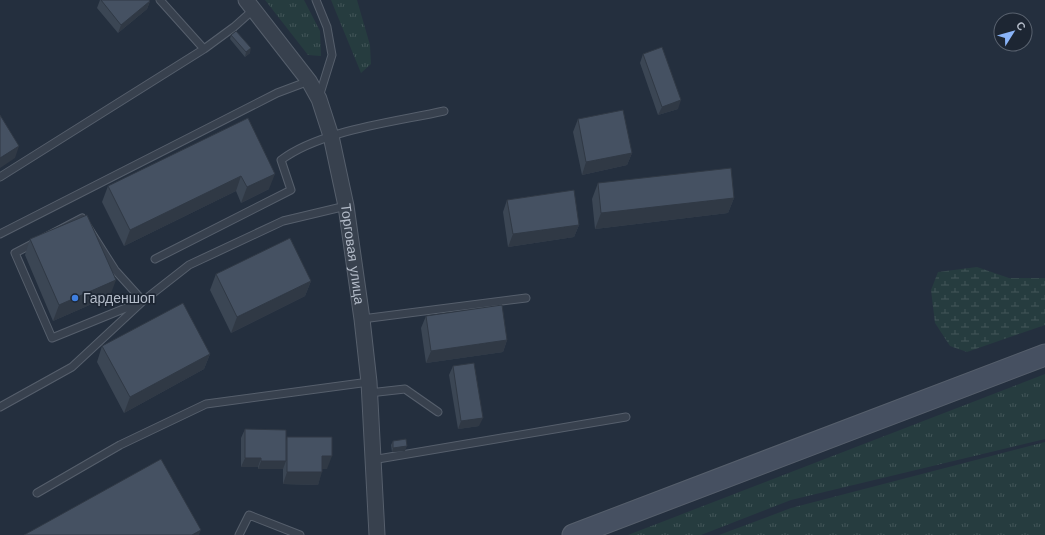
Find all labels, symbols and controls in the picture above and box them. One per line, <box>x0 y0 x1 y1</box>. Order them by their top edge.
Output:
north arrow <box>993 12 1033 52</box>
text: С <box>1013 19 1028 33</box>
street label: Торговая улица <box>338 202 368 305</box>
place label: Гарденшоп <box>83 290 155 306</box>
marker: Гарденшоп <box>70 293 80 303</box>

